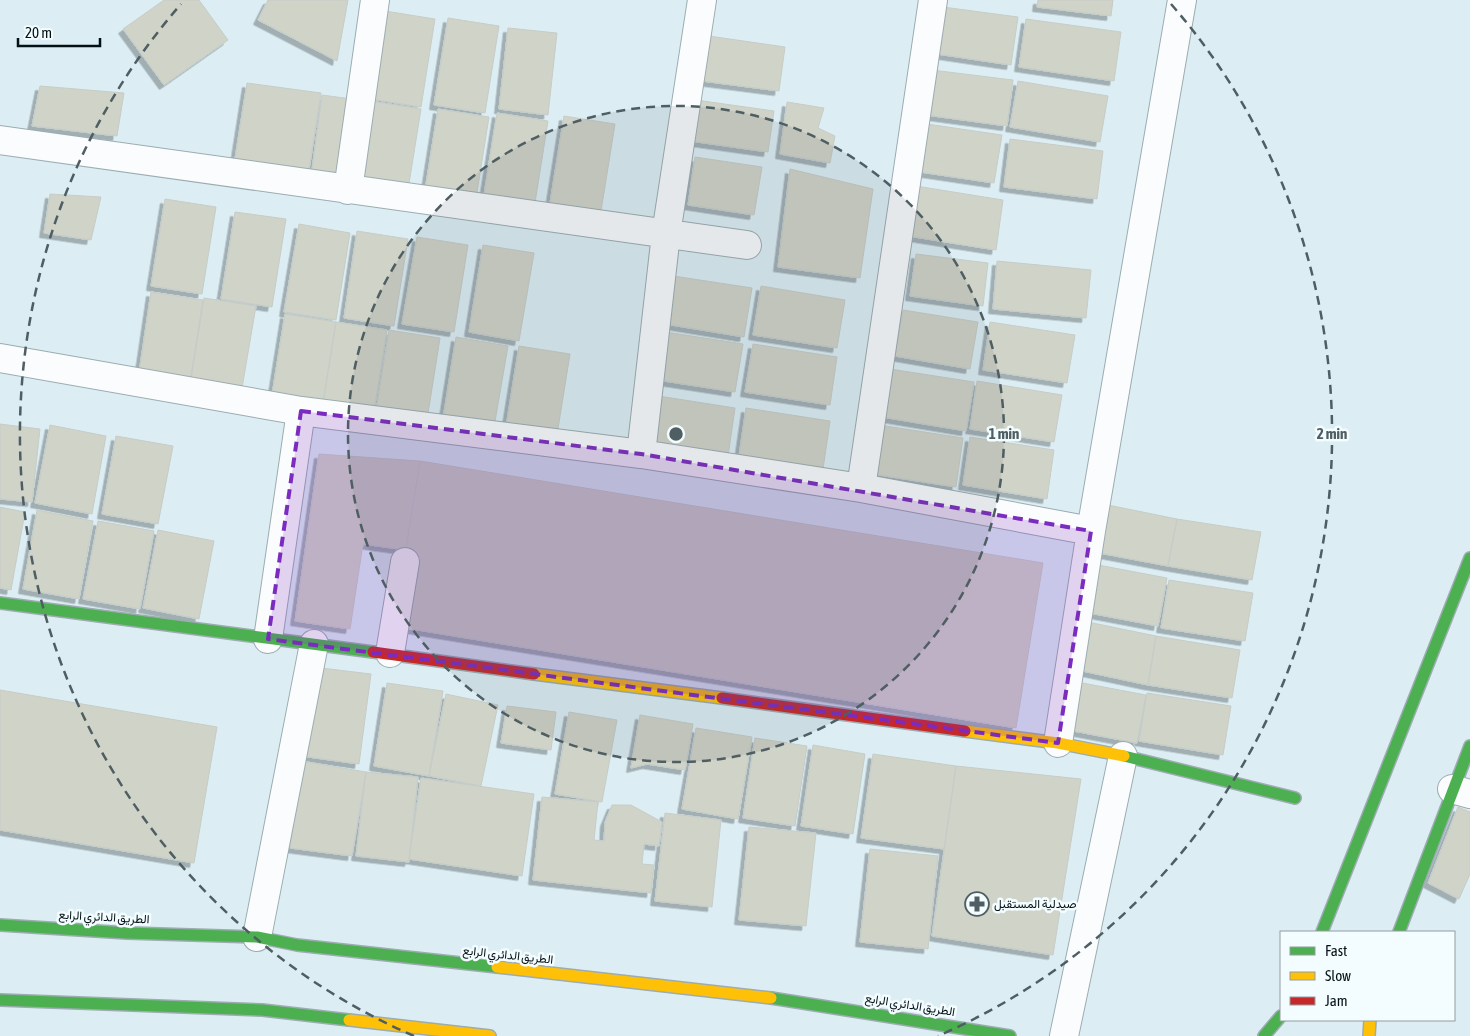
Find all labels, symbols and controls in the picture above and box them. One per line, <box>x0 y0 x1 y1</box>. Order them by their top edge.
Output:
scale bar <box>18 15 100 47</box>
text: 20 m <box>25 24 52 41</box>
centre of rings <box>667 425 685 443</box>
text: 1 min <box>989 425 1019 442</box>
text: 2 min <box>1317 425 1347 442</box>
pharmacy icon: صيدلية المستقبل <box>964 891 990 917</box>
place label: صيدلية المستقبل <box>994 897 1076 912</box>
street label: الطريق الدائري الرابع <box>58 908 150 929</box>
legend <box>1280 931 1455 1021</box>
text: Fast <box>1325 942 1347 959</box>
street label: الطريق الدائري الرابع <box>462 943 554 970</box>
text: Slow <box>1325 967 1351 984</box>
street label: الطريق الدائري الرابع <box>863 991 956 1022</box>
text: Jam <box>1325 992 1348 1009</box>

